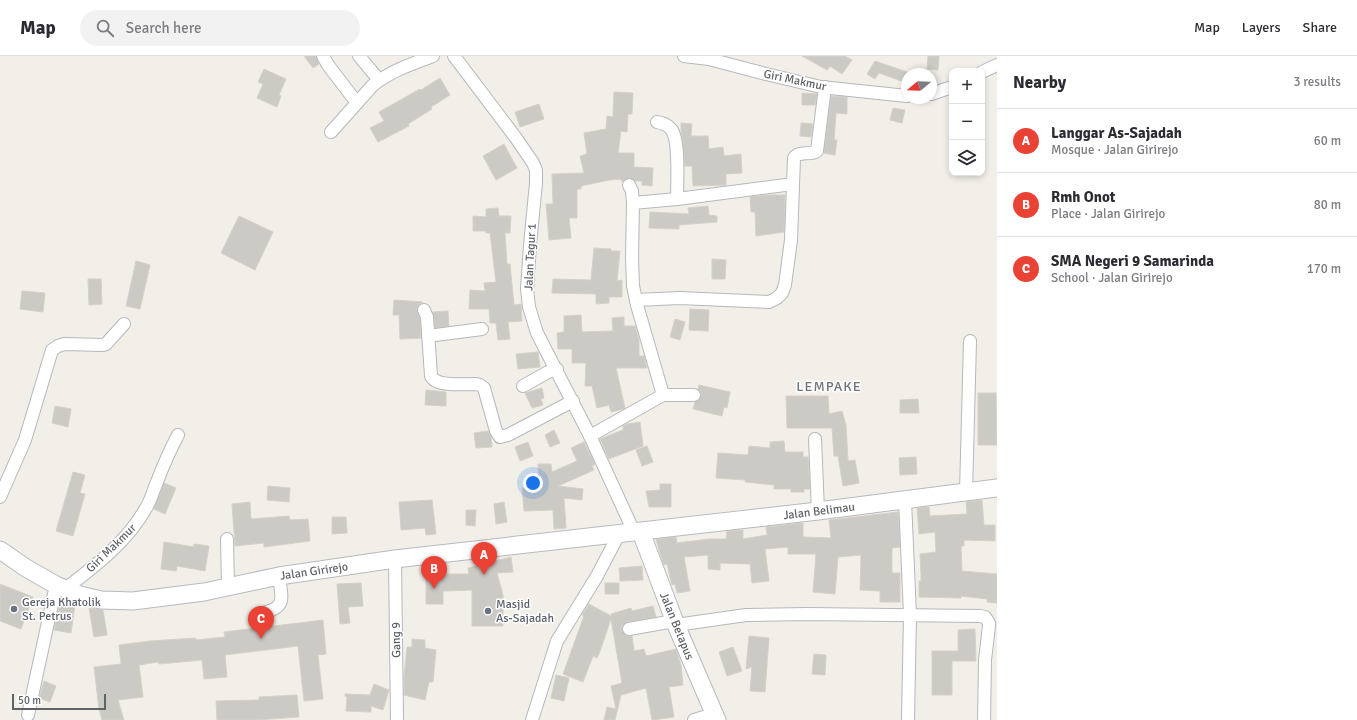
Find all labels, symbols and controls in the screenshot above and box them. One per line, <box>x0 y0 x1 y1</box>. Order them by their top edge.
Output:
search box <box>80 10 360 46</box>
text: Map <box>20 16 56 40</box>
icon: search <box>94 17 116 39</box>
text: Search here <box>126 19 201 37</box>
text: Map <box>1194 19 1220 36</box>
text: Layers <box>1242 19 1281 36</box>
text: Share <box>1303 19 1337 36</box>
street label: Giri Makmur <box>762 67 828 95</box>
north arrow <box>901 68 937 104</box>
map controls <box>949 68 985 176</box>
button: + <box>949 68 985 104</box>
text: Nearby <box>1013 72 1066 93</box>
text: 3 results <box>1293 74 1341 90</box>
button: − <box>949 104 985 140</box>
text: Langgar As-Sajadah <box>1051 124 1182 142</box>
text: A <box>1022 133 1030 149</box>
text: 60 m <box>1314 133 1341 149</box>
button: layers <box>949 140 985 176</box>
text: Mosque · Jalan Girirejo <box>1051 142 1178 158</box>
text: Rmh Onot <box>1051 188 1115 206</box>
text: B <box>1022 197 1030 213</box>
text: 80 m <box>1314 197 1341 213</box>
text: Place · Jalan Girirejo <box>1051 206 1165 222</box>
street label: Jalan Tagur 1 <box>521 223 540 291</box>
text: SMA Negeri 9 Samarinda <box>1051 252 1214 270</box>
text: C <box>1022 261 1030 277</box>
text: 170 m <box>1307 261 1341 277</box>
text: School · Jalan Girirejo <box>1051 270 1173 286</box>
district label: LEMPAKE <box>796 378 862 395</box>
your location <box>523 473 543 493</box>
street label: Jalan Belimau <box>782 500 856 523</box>
street label: Giri Makmur <box>83 520 140 576</box>
pin: A <box>471 542 497 575</box>
pin: B <box>421 556 447 589</box>
street label: Jalan Girirejo <box>279 559 349 584</box>
street label: Jalan Betapus <box>656 590 697 662</box>
place label: Gereja Khatolik St. Petrus <box>22 595 101 624</box>
place label: Masjid As-Sajadah <box>496 597 554 626</box>
marker: Gereja Khatolik St. Petrus <box>9 604 19 614</box>
pin: C <box>248 606 274 639</box>
marker: Masjid As-Sajadah <box>483 606 493 616</box>
street label: Gang 9 <box>389 622 404 658</box>
scale bar <box>12 692 106 711</box>
text: 50 m <box>18 694 41 707</box>

